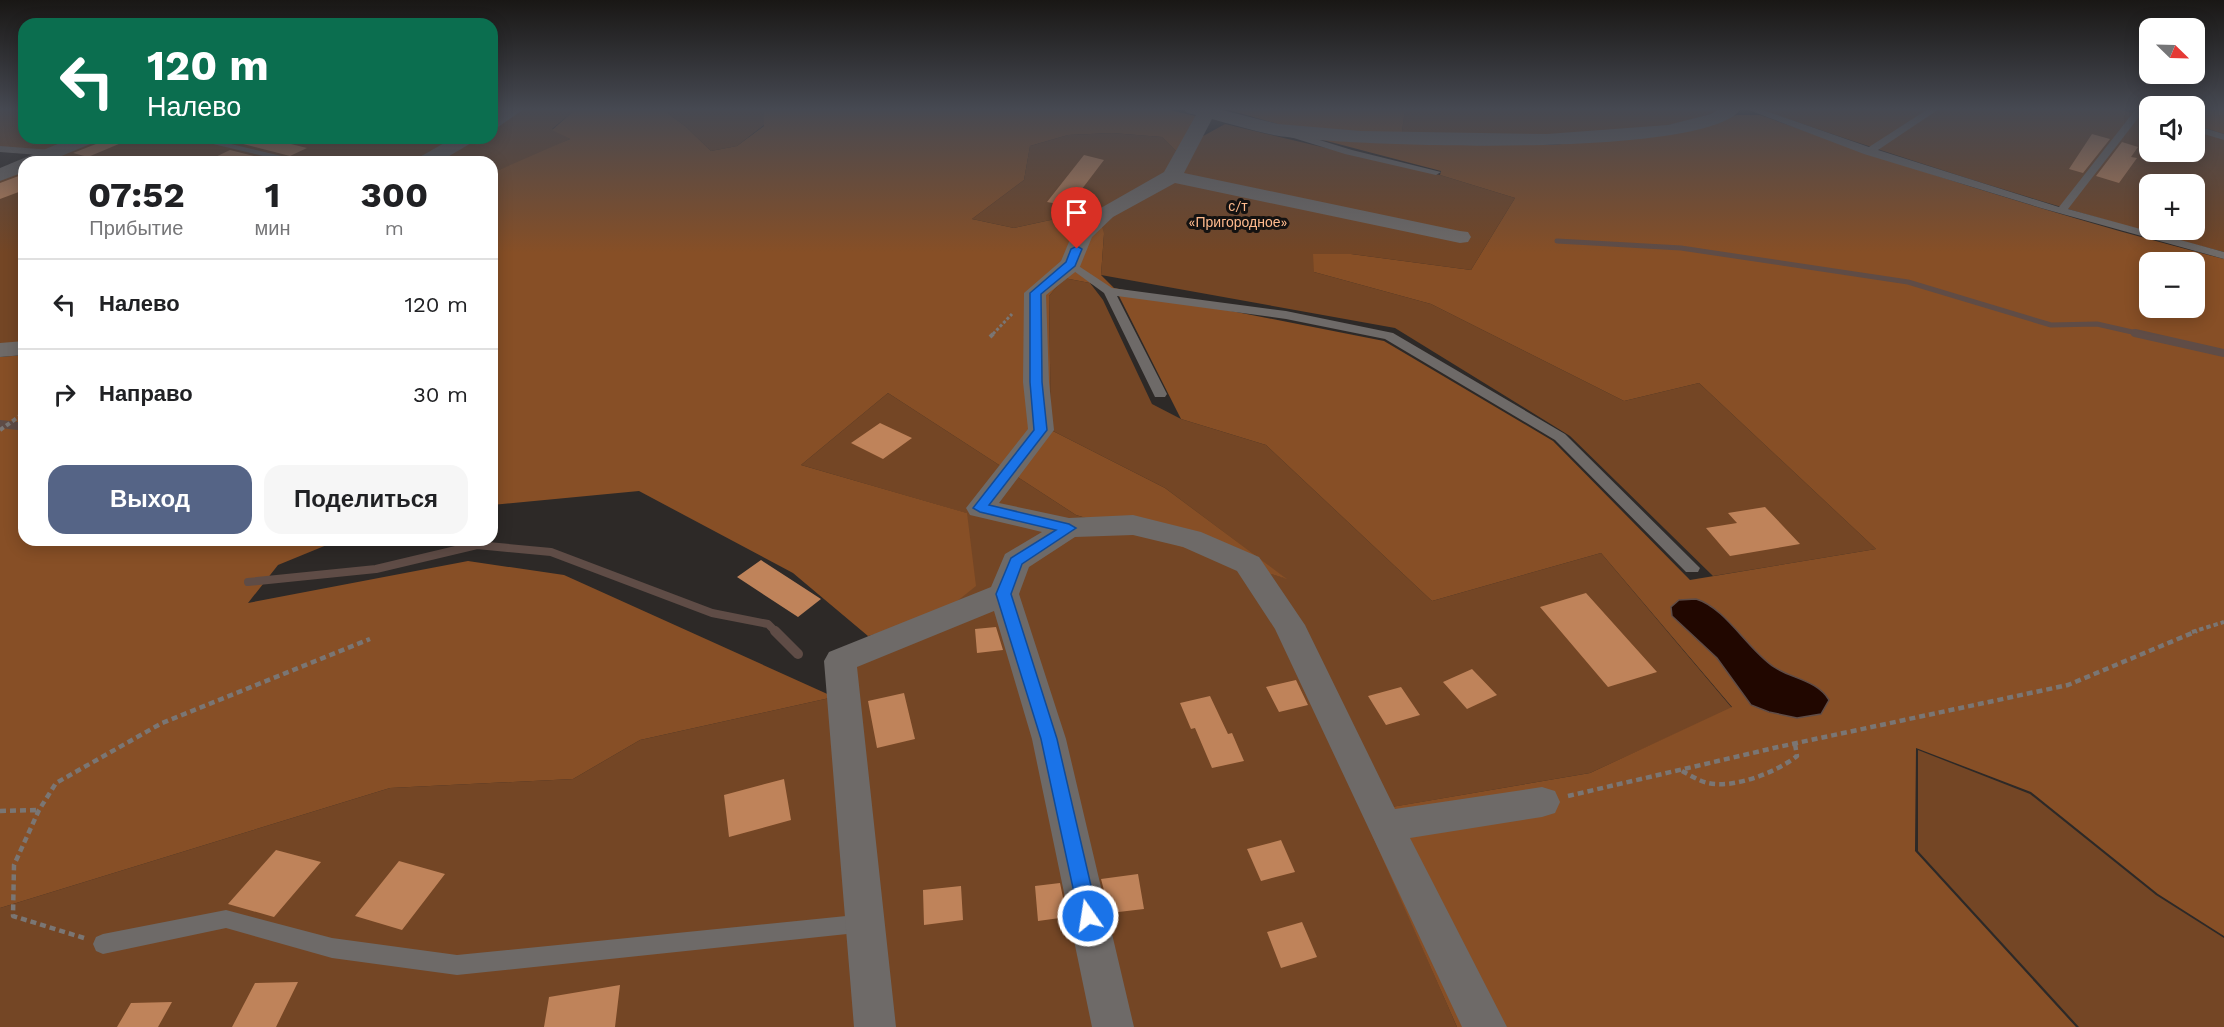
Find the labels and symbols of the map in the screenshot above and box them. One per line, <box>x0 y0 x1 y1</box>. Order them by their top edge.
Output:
north arrow <box>2139 18 2205 84</box>
pin <box>1051 187 1102 249</box>
park label: с/т «Пригородное» <box>1189 198 1287 230</box>
position arrow <box>1056 884 1120 948</box>

